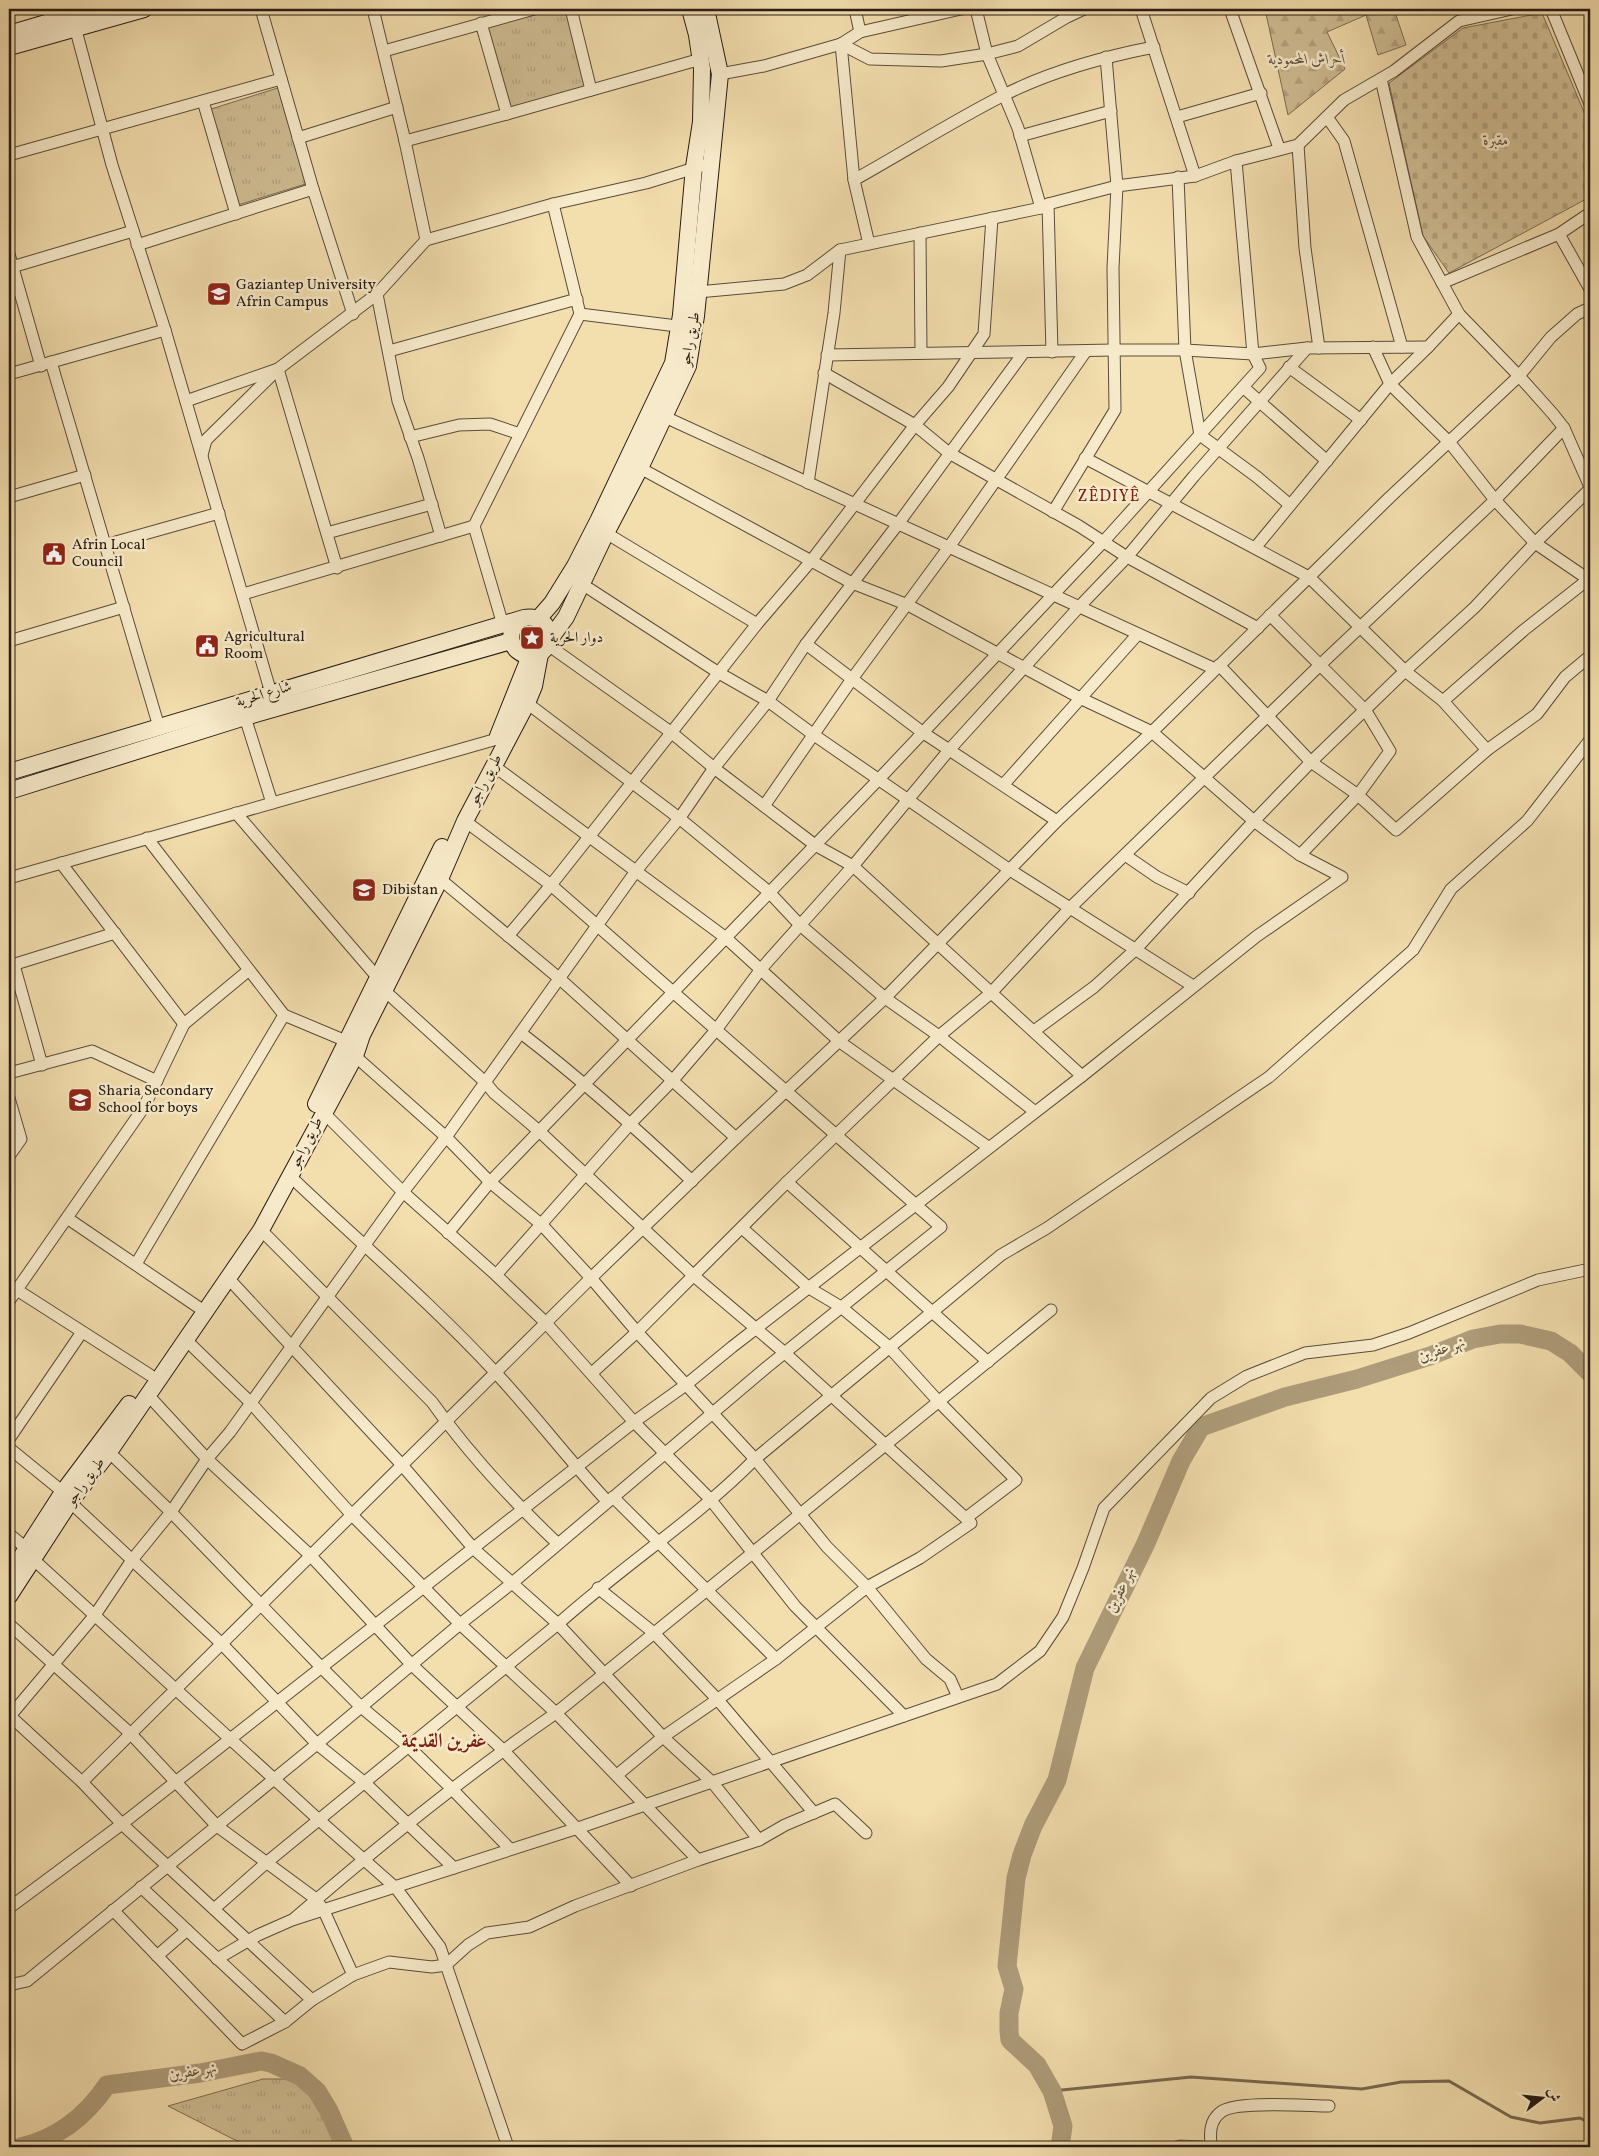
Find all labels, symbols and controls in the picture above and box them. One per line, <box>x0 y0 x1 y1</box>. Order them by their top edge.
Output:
park label: أحراش المحمودية <box>1266 48 1346 71</box>
park label: مقبرة <box>1482 131 1509 152</box>
place label: Gaziantep University Afrin Campus <box>236 275 376 313</box>
school or university icon: Gaziantep University Afrin Campus <box>206 281 232 307</box>
street label: طريق راجو <box>675 310 707 370</box>
district label: ZÊDIYÊ <box>1078 485 1140 508</box>
place label: Afrin Local Council <box>72 535 146 573</box>
public building icon: Afrin Local Council <box>41 541 67 567</box>
place icon: دوار الحرية <box>519 625 545 651</box>
place label: Agricultural Room <box>224 627 305 665</box>
place label: دوار الحرية <box>550 628 603 649</box>
public building icon: Agricultural Room <box>194 633 220 659</box>
street label: شارع الحرية <box>234 677 295 714</box>
street label: طريق راجو <box>463 751 508 811</box>
school or university icon: Dibistan <box>351 877 377 903</box>
place label: Dibistan <box>382 880 438 901</box>
place label: Sharia Secondary School for boys <box>98 1081 213 1119</box>
school or university icon: Sharia Secondary School for boys <box>67 1087 93 1113</box>
street label: طريق راجو <box>284 1114 329 1174</box>
water label: نهر عفرين <box>1415 1332 1469 1368</box>
street label: طريق راجو <box>60 1454 111 1512</box>
water label: نهر عفرين <box>1101 1563 1141 1617</box>
district label: عفرين القديمة <box>401 1728 487 1756</box>
water label: نهر عفرين <box>167 2057 219 2087</box>
north arrow <box>1516 2074 1566 2124</box>
text: ش <box>1542 2086 1564 2104</box>

